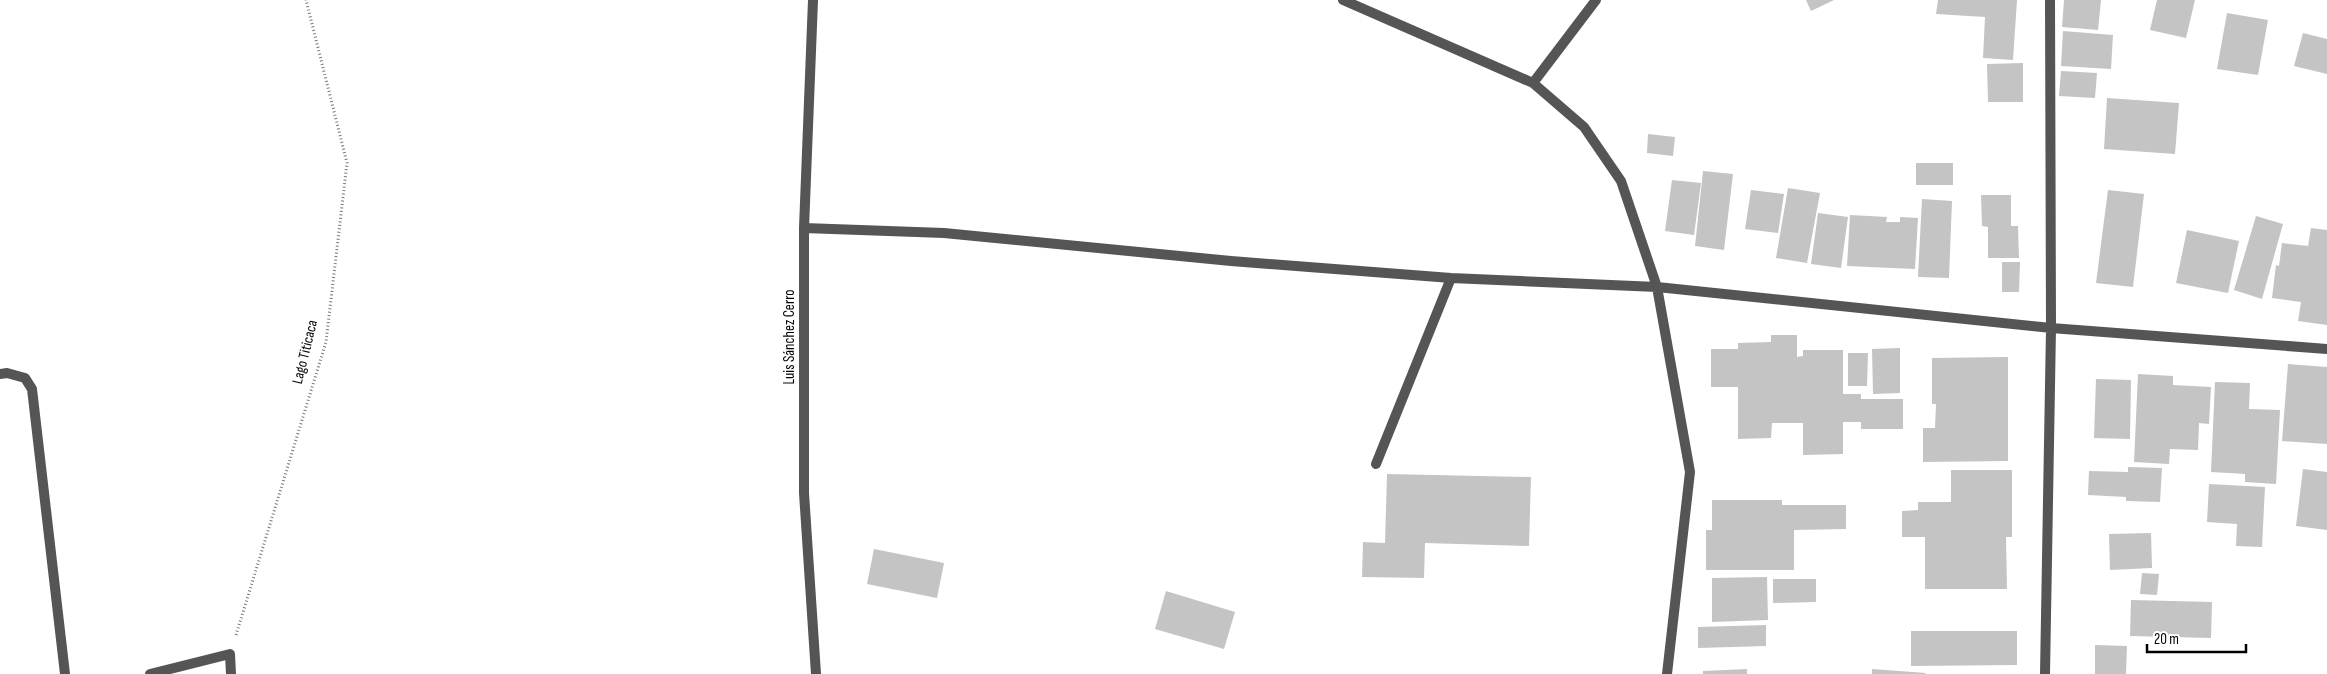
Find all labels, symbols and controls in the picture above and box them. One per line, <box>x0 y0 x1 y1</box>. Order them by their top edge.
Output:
street label: Luis Sánchez Cerro <box>780 290 799 384</box>
street label: Lago Titicaca <box>288 318 322 386</box>
scale bar <box>2147 622 2246 654</box>
text: 20 m <box>2154 630 2179 649</box>

